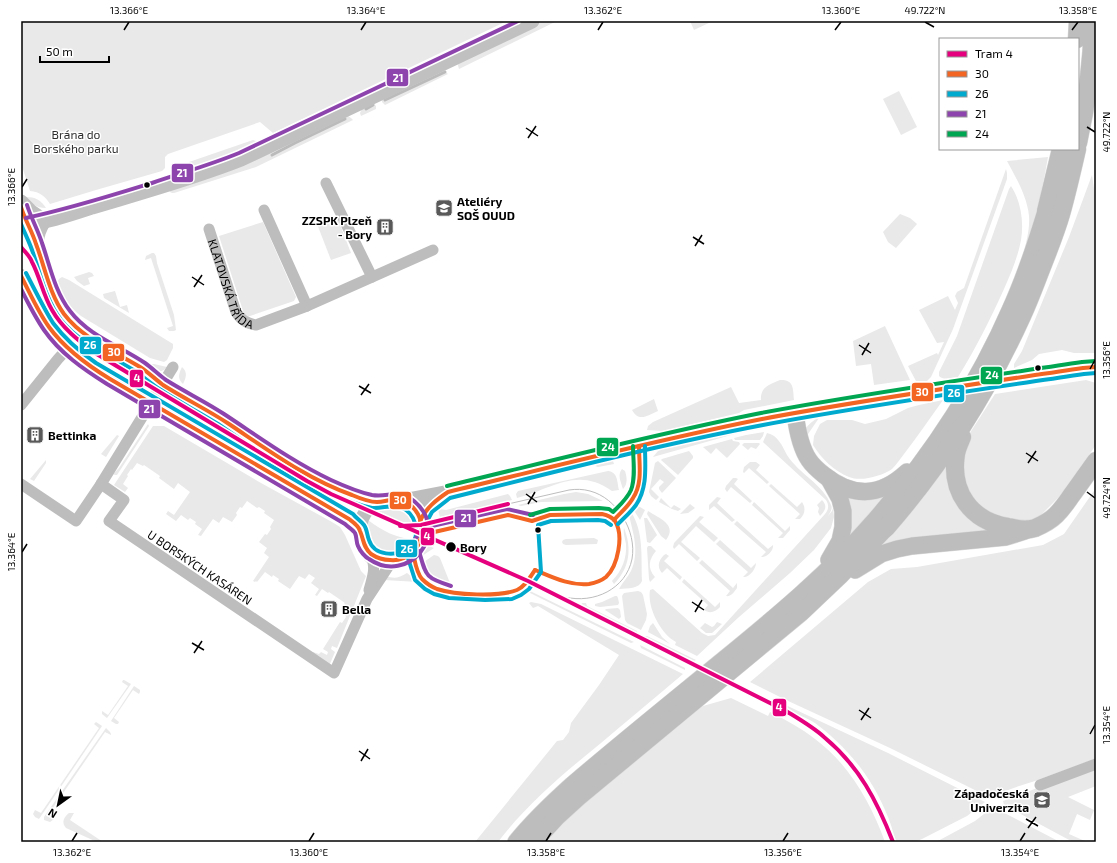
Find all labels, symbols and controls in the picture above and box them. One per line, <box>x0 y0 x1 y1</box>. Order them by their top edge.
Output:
text: 13.366°E <box>110 4 148 16</box>
text: 13.364°E <box>347 4 386 16</box>
text: 13.362°E <box>584 4 622 16</box>
text: 13.360°E <box>822 4 861 16</box>
text: 49.722°N <box>905 4 945 16</box>
text: 13.358°E <box>1059 4 1097 16</box>
scale bar <box>40 38 109 64</box>
legend <box>939 38 1079 150</box>
text: 50 m <box>46 44 73 58</box>
text: Tram 4 <box>975 46 1013 60</box>
text: 30 <box>975 66 989 80</box>
line badge: 21 <box>386 68 409 87</box>
text: 21 <box>392 71 404 84</box>
text: 26 <box>975 86 989 100</box>
text: 21 <box>975 106 987 120</box>
text: 49.722°N <box>1100 112 1112 152</box>
text: 24 <box>975 126 989 140</box>
park label: Brána do Borského parku <box>33 127 119 155</box>
line badge: 21 <box>171 163 194 183</box>
text: 21 <box>176 166 188 179</box>
text: 13.366°E <box>5 168 17 206</box>
unlabelled marker <box>142 180 152 190</box>
place label: Ateliéry SOŠ OUUD <box>457 194 515 222</box>
school or university icon: Ateliéry SOŠ OUUD <box>434 198 454 218</box>
place label: ZZSPK Plzeň - Bory <box>302 213 372 242</box>
building icon: ZZSPK Plzeň - Bory <box>375 217 395 237</box>
street label: KLATOVSKÁ TŘÍDA <box>206 237 256 331</box>
line badge: 26 <box>79 336 102 355</box>
text: 26 <box>84 338 97 351</box>
text: 13.356°E <box>1100 341 1112 379</box>
line badge: 30 <box>102 343 125 362</box>
text: 30 <box>107 345 121 358</box>
unlabelled marker <box>1033 363 1043 373</box>
line badge: 24 <box>980 366 1003 385</box>
text: 24 <box>985 368 999 381</box>
line badge: 4 <box>129 369 144 388</box>
text: 4 <box>133 371 141 384</box>
line badge: 30 <box>911 382 934 402</box>
line badge: 26 <box>943 384 965 403</box>
text: 30 <box>915 385 929 398</box>
text: 26 <box>948 386 961 399</box>
line badge: 21 <box>138 399 161 419</box>
text: 21 <box>143 402 155 415</box>
building icon: Bettinka <box>25 425 45 445</box>
place label: Bettinka <box>48 428 97 442</box>
line badge: 24 <box>596 437 619 457</box>
text: 24 <box>601 440 615 453</box>
text: 49.724°N <box>1100 477 1112 519</box>
line badge: 30 <box>389 491 412 510</box>
text: 30 <box>393 493 407 506</box>
line badge: 21 <box>454 509 477 528</box>
text: 21 <box>460 511 472 524</box>
unlabelled marker <box>533 525 543 535</box>
street label: U BORSKÝCH KASÁREN <box>145 527 255 607</box>
line badge: 4 <box>420 527 435 546</box>
text: 4 <box>423 529 431 542</box>
text: 13.364°E <box>5 532 17 571</box>
line badge: 26 <box>395 539 418 558</box>
marker: Bory <box>444 540 458 554</box>
place label: Bory <box>460 540 487 555</box>
text: 26 <box>401 542 414 555</box>
building icon: Bella <box>319 599 339 619</box>
place label: Bella <box>342 602 371 616</box>
line badge: 4 <box>772 698 787 717</box>
text: 4 <box>775 700 783 713</box>
text: 13.354°E <box>1100 706 1112 744</box>
north arrow <box>38 785 78 825</box>
place label: Západočeská Univerzita <box>954 786 1029 814</box>
school or university icon: Západočeská Univerzita <box>1032 790 1052 810</box>
text: N <box>45 806 59 821</box>
text: 13.362°E <box>53 846 91 858</box>
text: 13.360°E <box>290 846 329 858</box>
text: 13.358°E <box>527 846 565 858</box>
text: 13.356°E <box>764 846 802 858</box>
text: 13.354°E <box>1001 846 1039 858</box>

